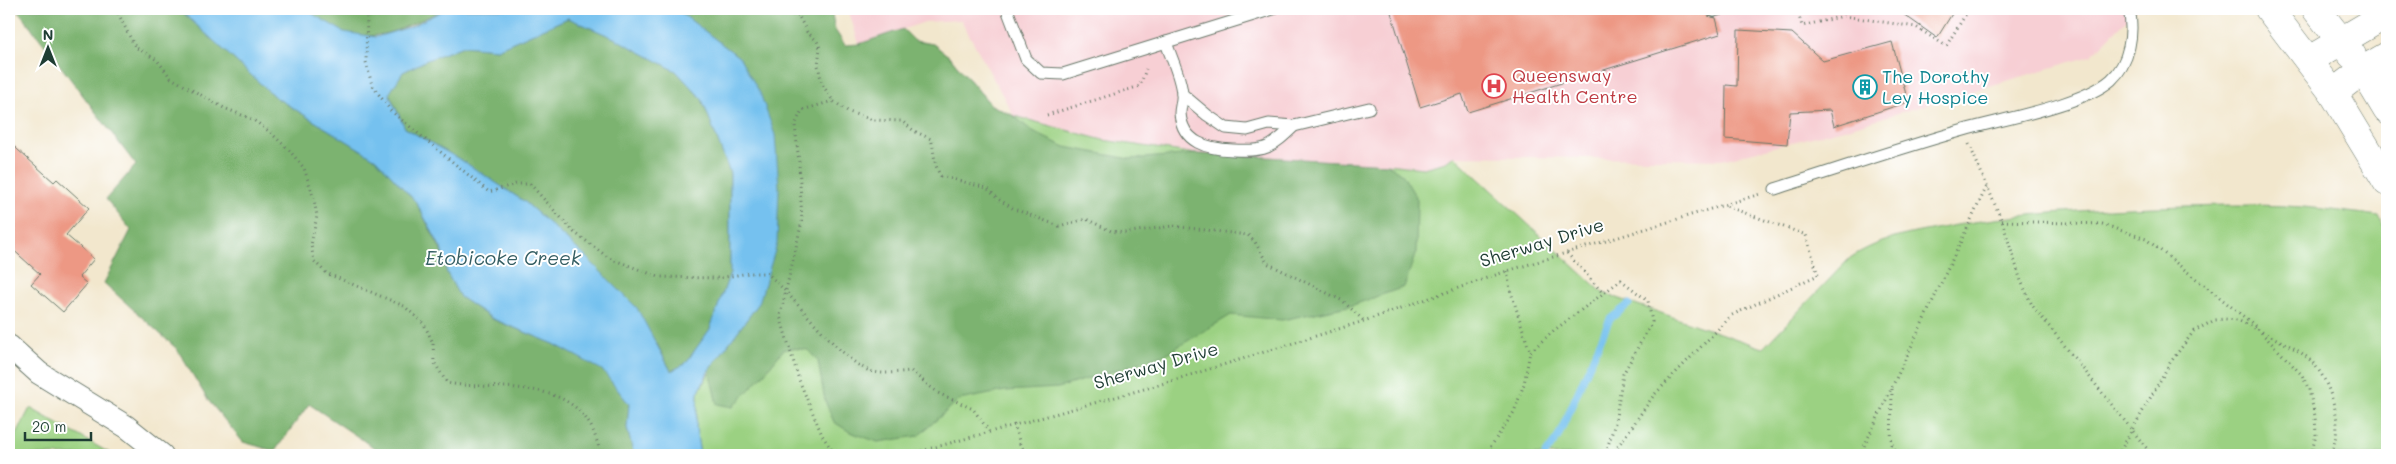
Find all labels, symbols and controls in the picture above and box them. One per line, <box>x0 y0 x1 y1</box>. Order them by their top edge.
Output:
north arrow <box>22 22 72 72</box>
text: N <box>43 25 53 44</box>
place label: Queensway Health Centre <box>1512 63 1638 108</box>
place label: The Dorothy Ley Hospice <box>1882 64 1989 109</box>
hospital icon: Queensway Health Centre <box>1481 73 1507 99</box>
building icon: The Dorothy Ley Hospice <box>1852 74 1878 100</box>
street label: Sherway Drive <box>1477 212 1607 272</box>
water label: Etobicoke Creek <box>425 245 582 270</box>
street label: Sherway Drive <box>1091 336 1221 394</box>
scale bar <box>25 409 91 441</box>
text: 20 m <box>32 416 66 436</box>

